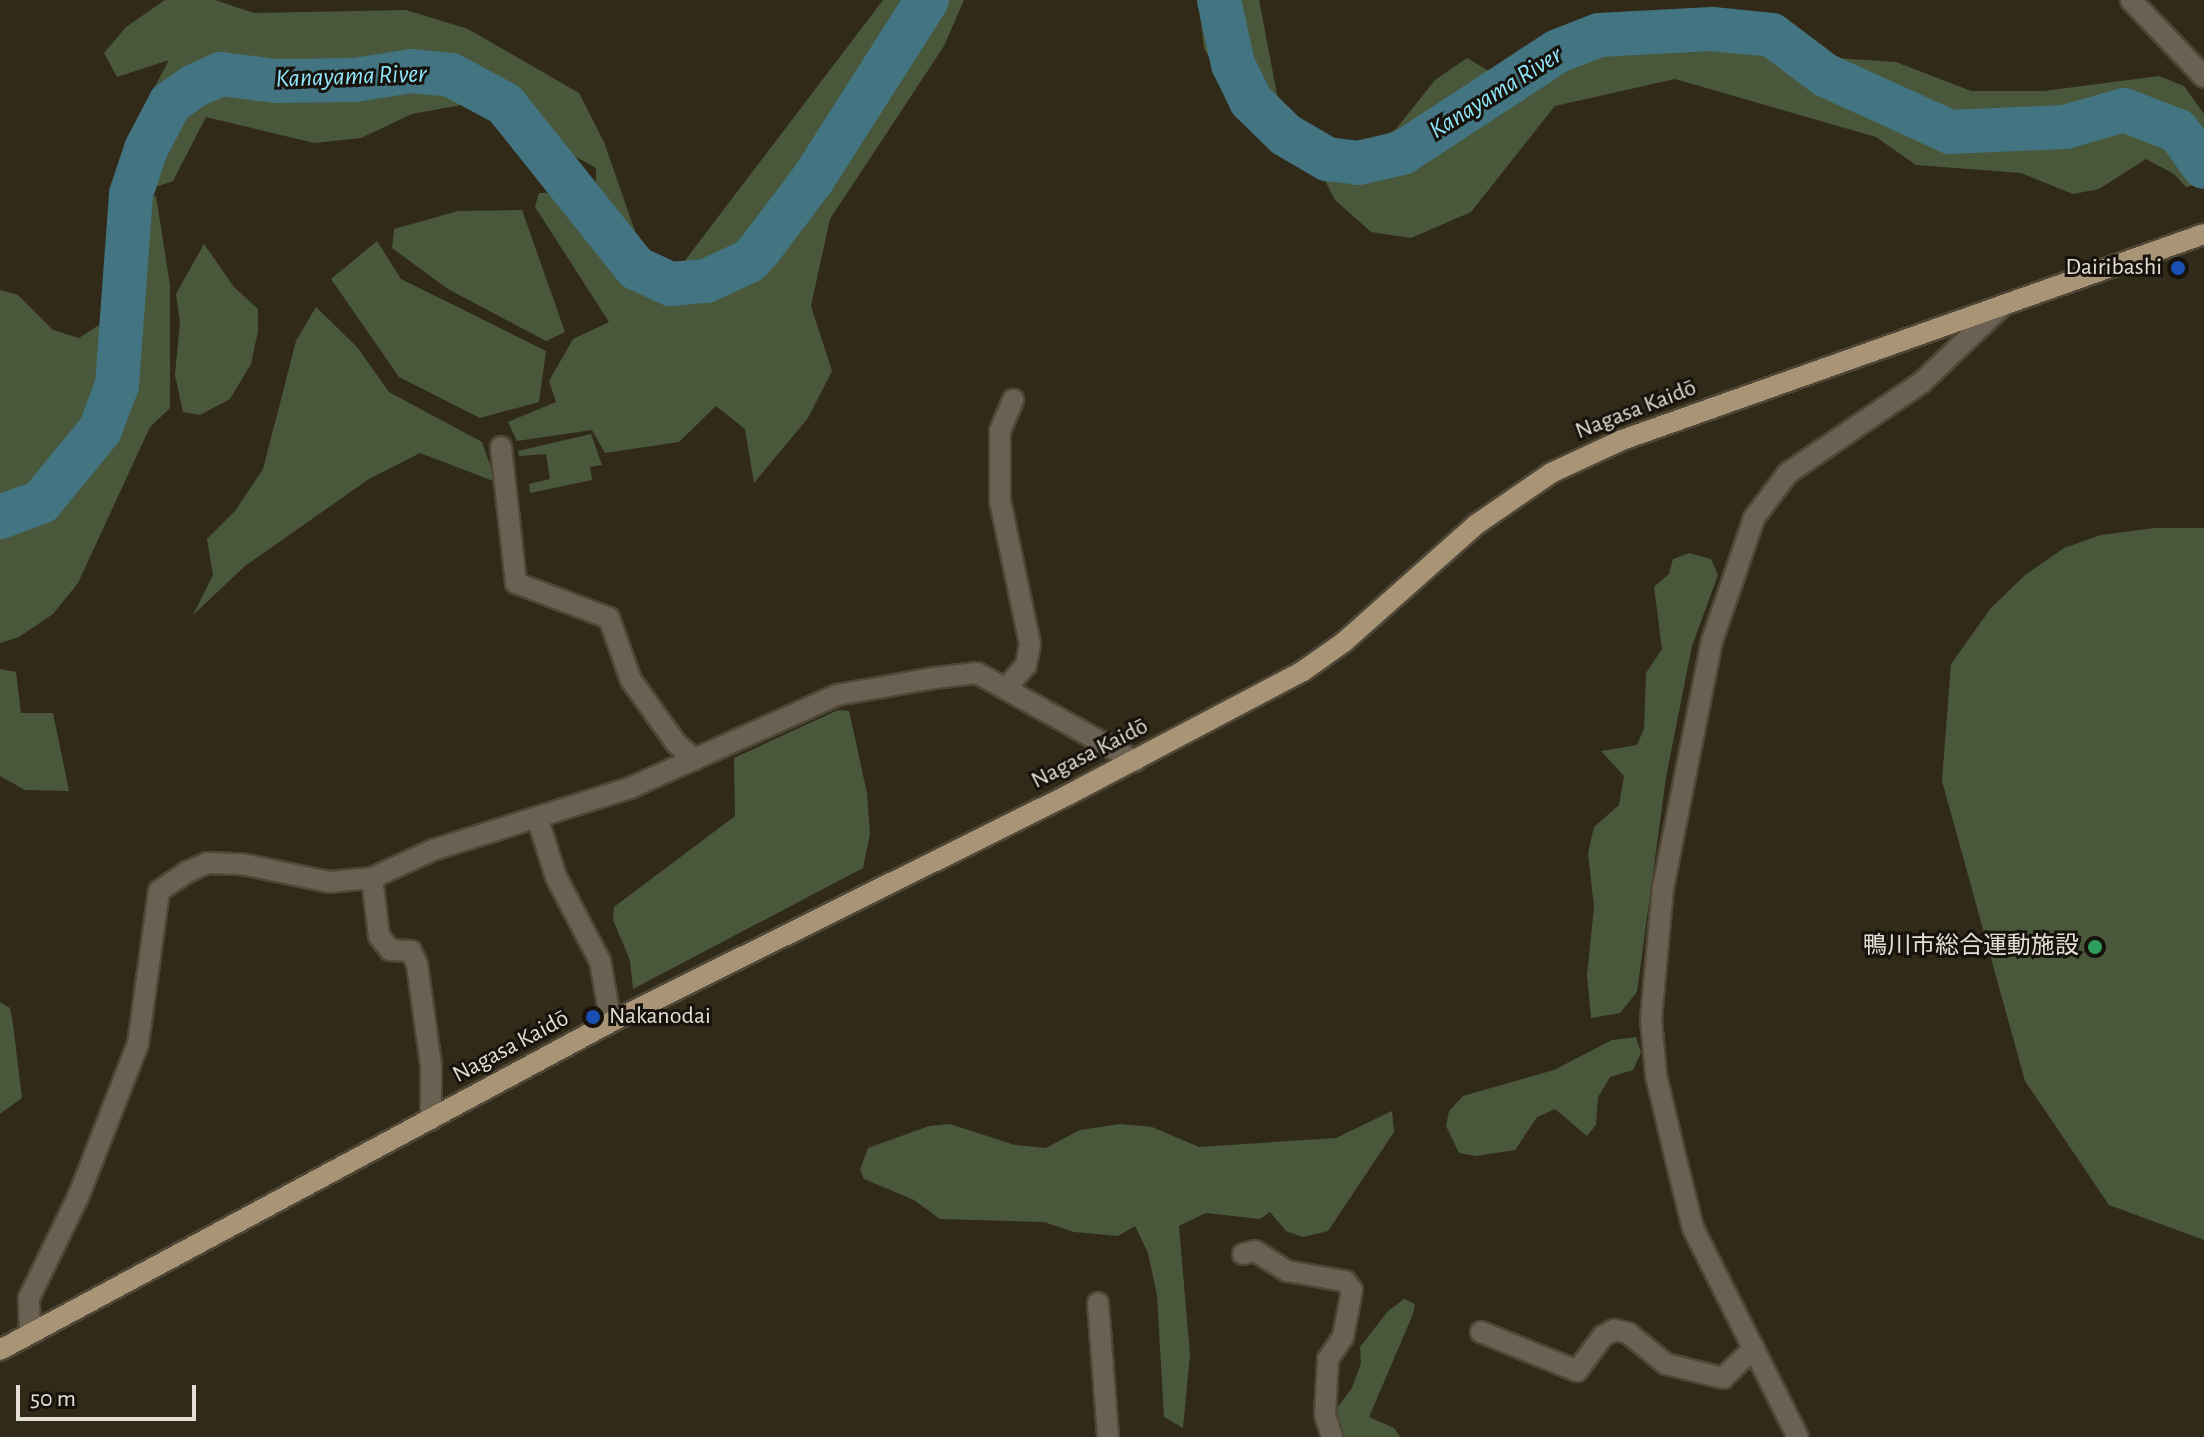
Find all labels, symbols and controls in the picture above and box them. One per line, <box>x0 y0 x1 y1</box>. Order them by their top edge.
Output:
water label: Kanayama River <box>1424 40 1568 146</box>
water label: Kanayama River <box>275 59 427 95</box>
place label: Dairibashi <box>2065 254 2162 282</box>
marker: Dairibashi <box>2169 259 2187 277</box>
street label: Nagasa Kaidō <box>1571 374 1701 446</box>
street label: Nagasa Kaidō <box>1027 712 1153 796</box>
place label: 鴨川市総合運動施設 <box>1863 933 2079 961</box>
marker: 鴨川市総合運動施設 <box>2086 938 2104 956</box>
place label: Nakanodai <box>609 1003 711 1031</box>
street label: Nagasa Kaidō <box>448 1004 574 1090</box>
marker: Nakanodai <box>584 1008 602 1026</box>
scale bar <box>20 1369 200 1419</box>
text: 50 m <box>30 1387 76 1411</box>

